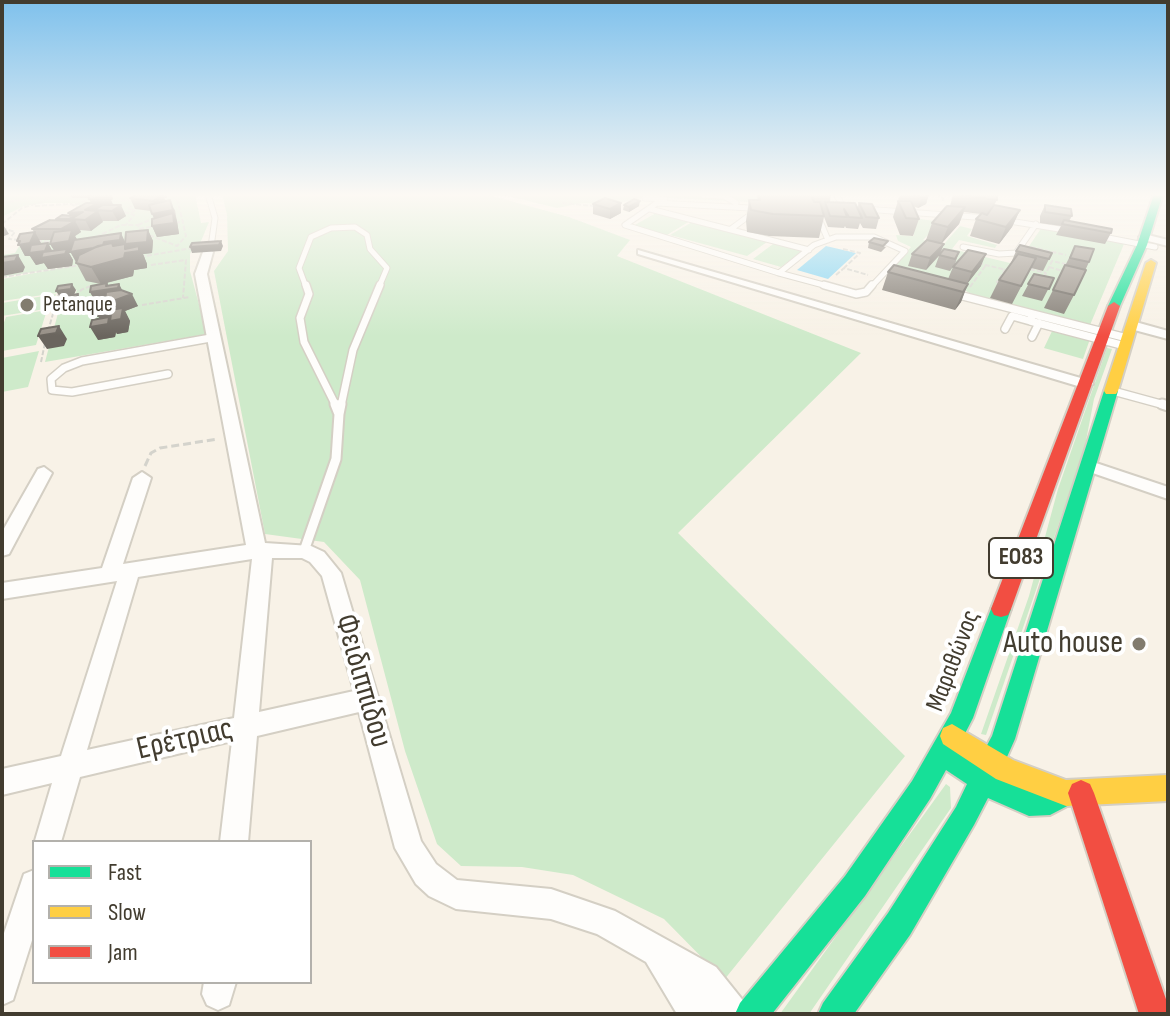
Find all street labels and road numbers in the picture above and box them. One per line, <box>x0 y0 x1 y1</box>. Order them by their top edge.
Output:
road number: ΕΟ83 <box>989 538 1053 578</box>
street label: Μαραθώνος <box>920 606 988 716</box>
street label: Φειδιππίδου <box>325 610 399 752</box>
street label: Ερέτριας <box>133 710 237 770</box>

